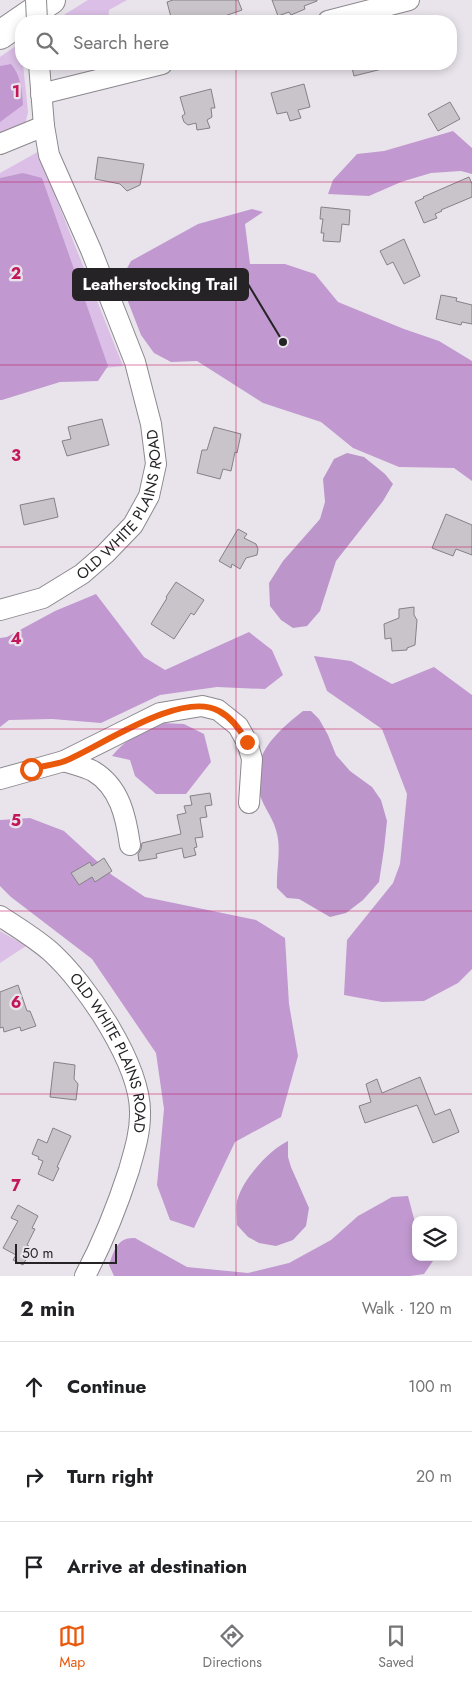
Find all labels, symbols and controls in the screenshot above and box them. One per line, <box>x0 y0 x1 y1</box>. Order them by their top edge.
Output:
search box <box>15 15 457 70</box>
icon: search <box>33 29 61 57</box>
text: Search here <box>73 29 169 56</box>
text: 1 <box>12 80 20 103</box>
text: 2 <box>11 262 21 285</box>
callout: Leatherstocking Trail <box>73 269 248 300</box>
text: Leatherstocking Trail <box>83 273 237 296</box>
street label: OLD WHITE PLAINS ROAD <box>72 428 168 585</box>
text: 3 <box>11 444 21 467</box>
text: 4 <box>10 627 22 650</box>
route end <box>236 731 259 754</box>
route start <box>20 758 43 781</box>
text: 5 <box>11 809 21 832</box>
street label: OLD WHITE PLAINS ROAD <box>64 968 151 1134</box>
text: 6 <box>11 991 21 1014</box>
text: 7 <box>11 1174 21 1197</box>
map controls <box>412 1216 457 1261</box>
button: layers <box>412 1216 457 1261</box>
scale bar <box>15 1241 118 1264</box>
text: 50 m <box>22 1243 53 1263</box>
text: 2 min <box>20 1294 75 1324</box>
text: Walk · 120 m <box>362 1297 452 1320</box>
icon: ahead <box>20 1373 48 1401</box>
text: Continue <box>67 1373 146 1400</box>
text: 100 m <box>408 1375 452 1398</box>
icon: right <box>20 1463 48 1491</box>
text: Turn right <box>67 1463 153 1490</box>
text: 20 m <box>416 1465 452 1488</box>
icon: arrive <box>20 1553 48 1581</box>
text: Arrive at destination <box>67 1553 247 1580</box>
tab: Map <box>58 1622 86 1672</box>
tab: Directions <box>203 1622 262 1672</box>
tab: Saved <box>378 1622 414 1672</box>

